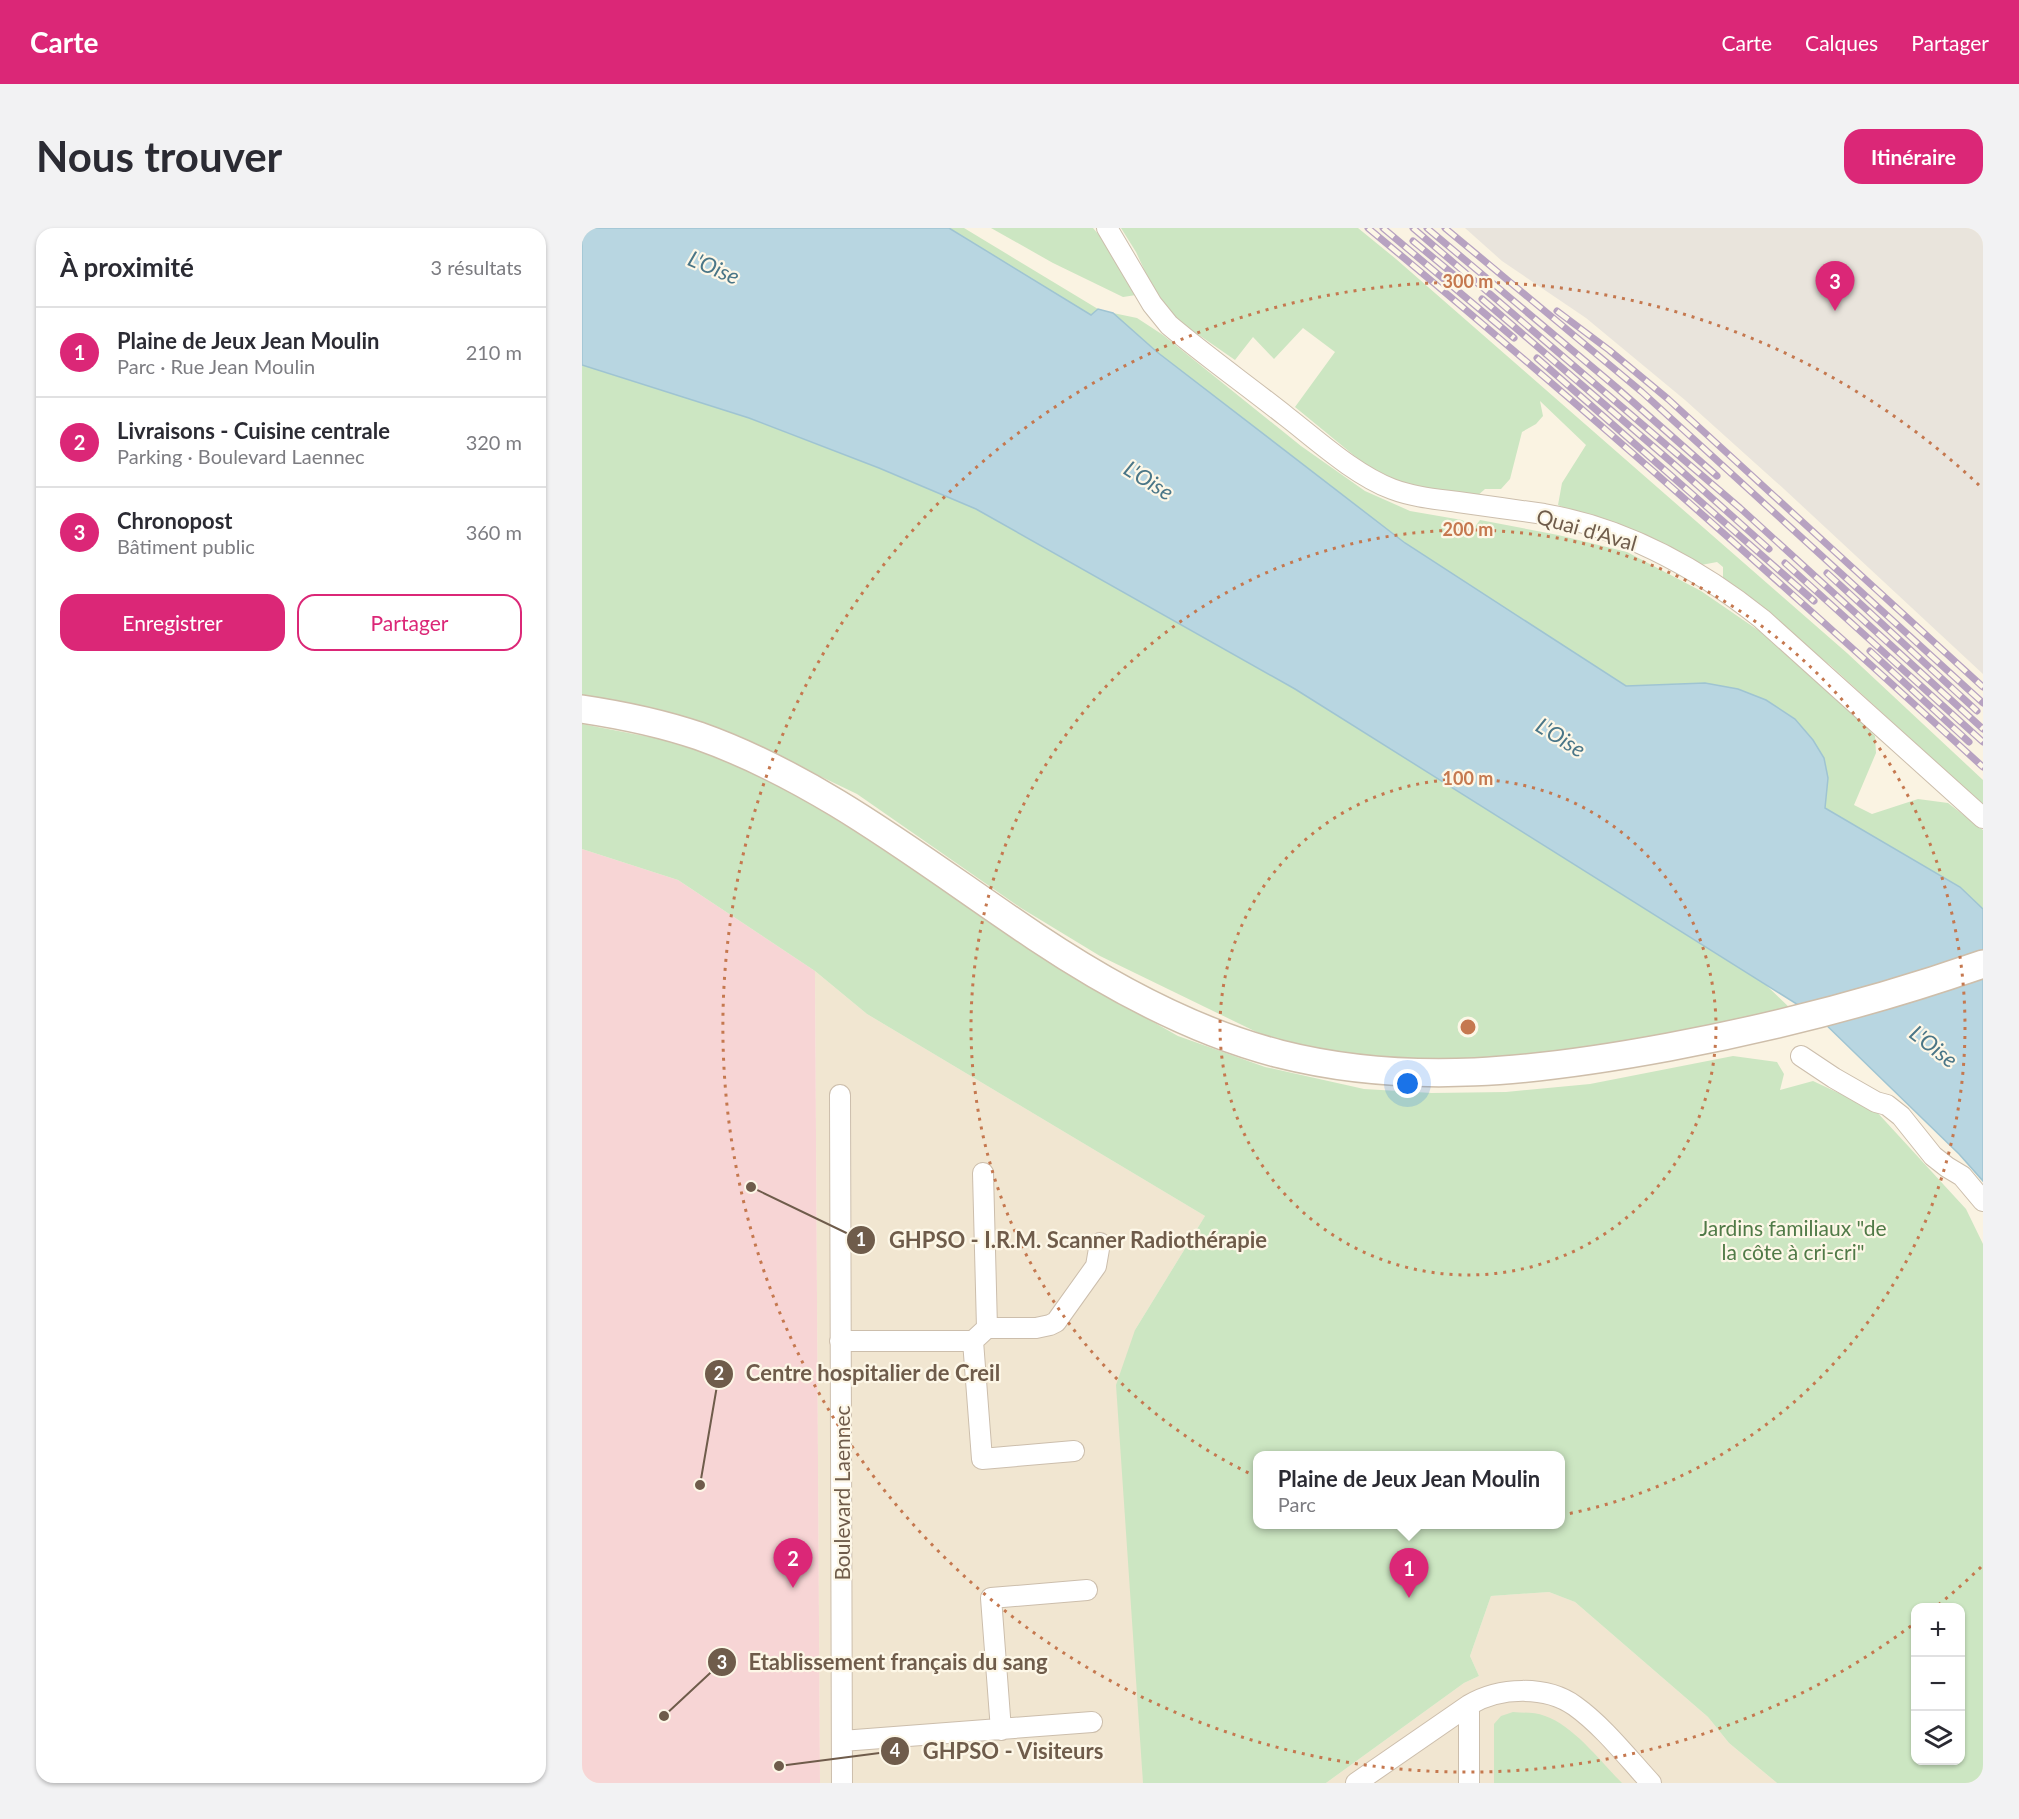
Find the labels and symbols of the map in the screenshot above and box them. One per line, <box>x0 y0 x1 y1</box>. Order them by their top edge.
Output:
water label: L'Oise <box>684 244 744 290</box>
pin: 3 <box>1816 262 1854 311</box>
text: 300 m <box>1443 270 1493 292</box>
water label: L'Oise <box>1119 454 1179 506</box>
street label: Quai d'Aval <box>1534 503 1640 555</box>
text: 200 m <box>1443 518 1493 540</box>
water label: L'Oise <box>1531 711 1591 763</box>
text: 100 m <box>1443 767 1493 789</box>
centre of rings <box>1458 1017 1478 1037</box>
water label: L'Oise <box>1905 1019 1963 1073</box>
your location <box>1393 1069 1422 1098</box>
park label: Jardins familiaux "de la côte à cri-cri" <box>1699 1215 1887 1264</box>
callout: GHPSO - I.R.M. Scanner Radiothérapie <box>846 1220 1279 1260</box>
text: GHPSO - I.R.M. Scanner Radiothérapie <box>889 1226 1267 1253</box>
text: 1 <box>856 1228 866 1250</box>
callout: Centre hospitalier de Creil <box>704 1354 1013 1394</box>
text: Centre hospitalier de Creil <box>746 1359 1000 1386</box>
text: 2 <box>714 1362 724 1384</box>
street label: Boulevard Laennec <box>829 1405 854 1581</box>
pin: 2 <box>774 1538 812 1588</box>
pin: 1 <box>1390 1548 1428 1598</box>
callout: Etablissement français du sang <box>707 1642 1060 1682</box>
text: Etablissement français du sang <box>748 1648 1048 1675</box>
text: 3 <box>717 1651 727 1673</box>
callout: GHPSO - Visiteurs <box>880 1731 1115 1771</box>
text: GHPSO - Visiteurs <box>923 1737 1103 1764</box>
text: 4 <box>890 1739 900 1761</box>

